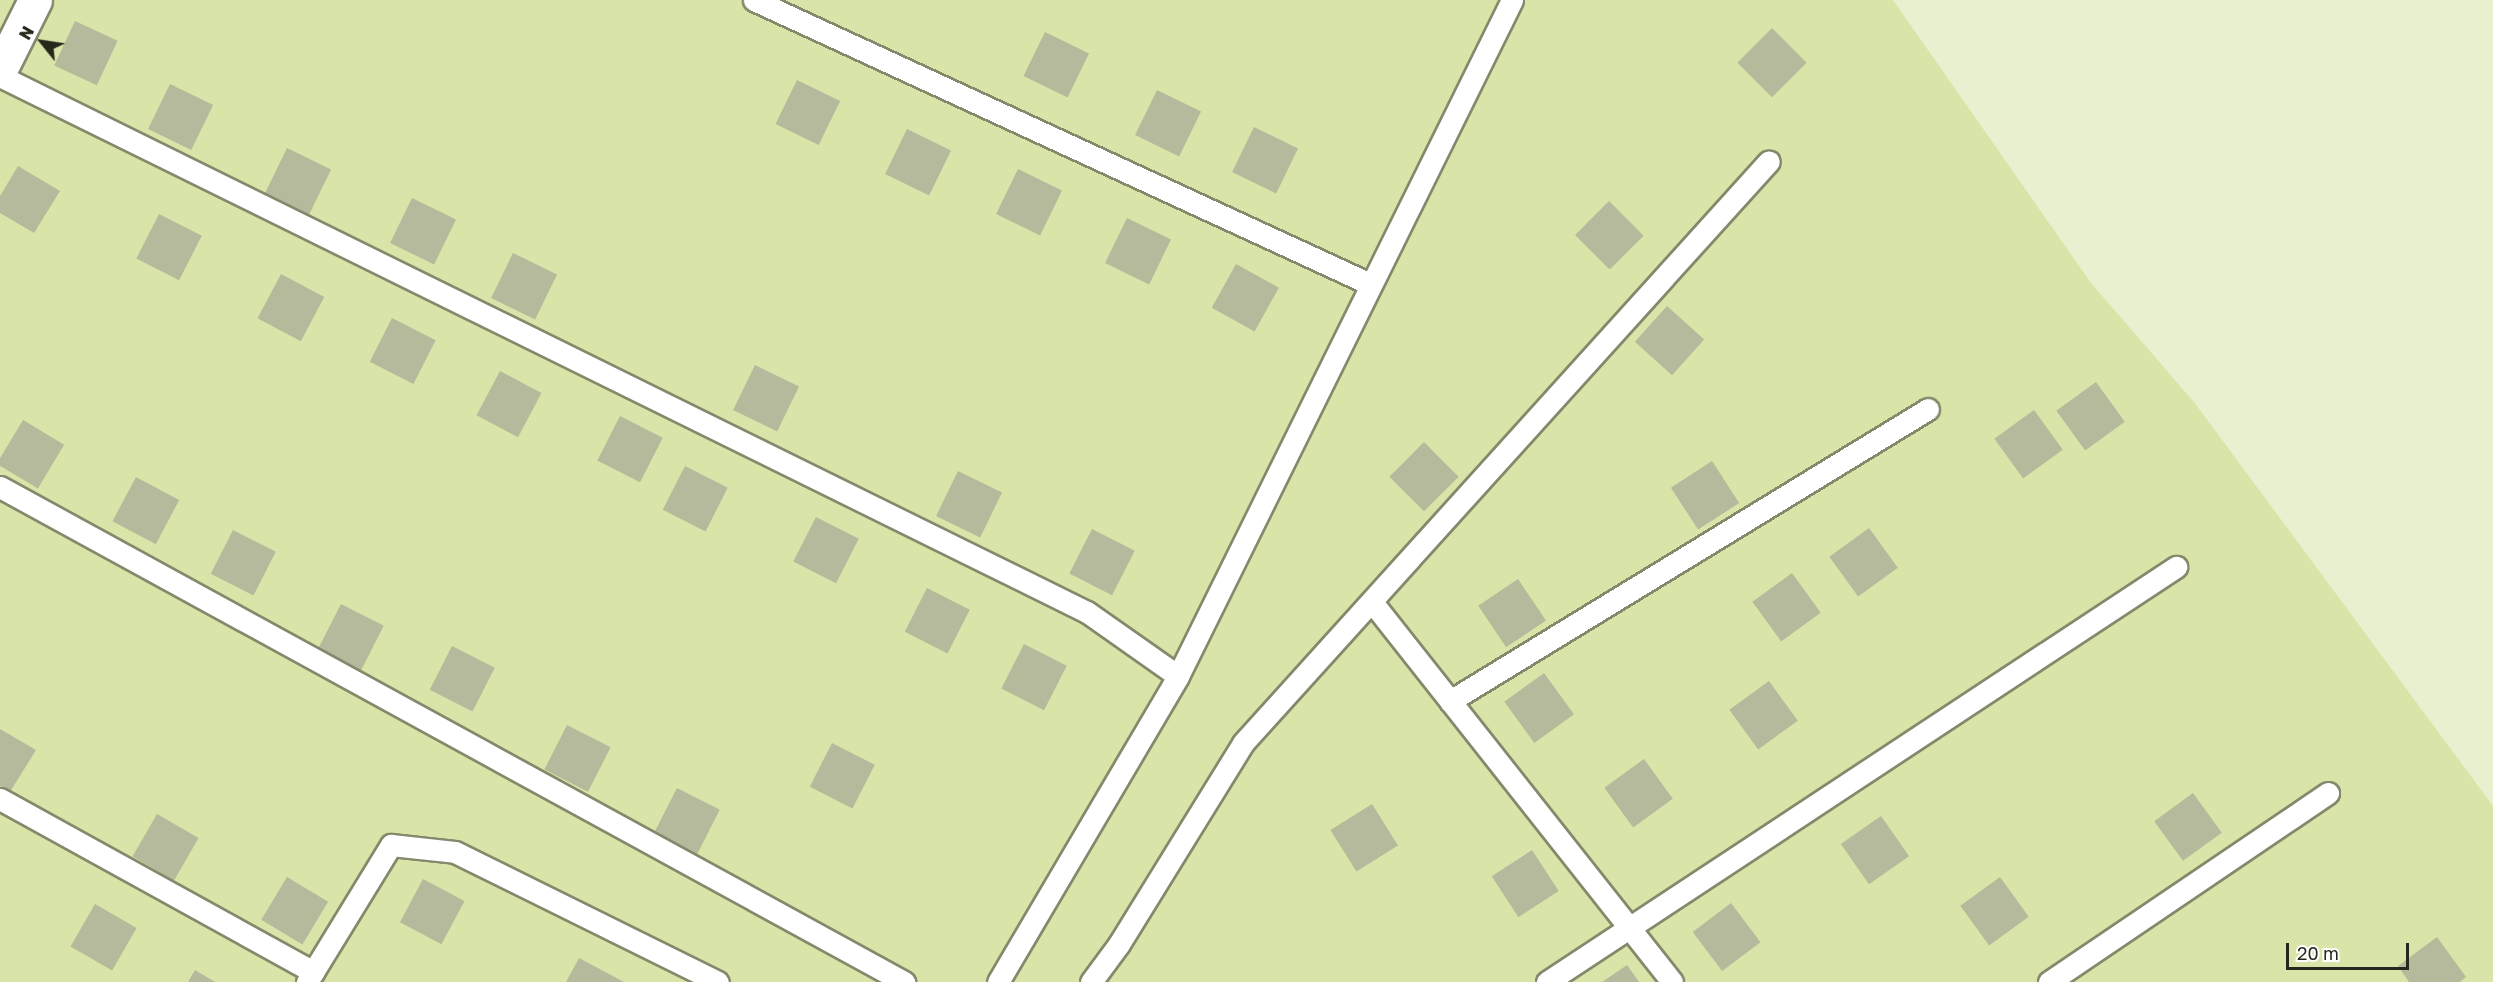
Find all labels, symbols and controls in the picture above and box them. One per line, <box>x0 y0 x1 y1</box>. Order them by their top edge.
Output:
north arrow <box>12 12 72 72</box>
text: N <box>15 23 38 43</box>
scale bar <box>2289 931 2412 969</box>
text: 20 m <box>2297 942 2339 964</box>

